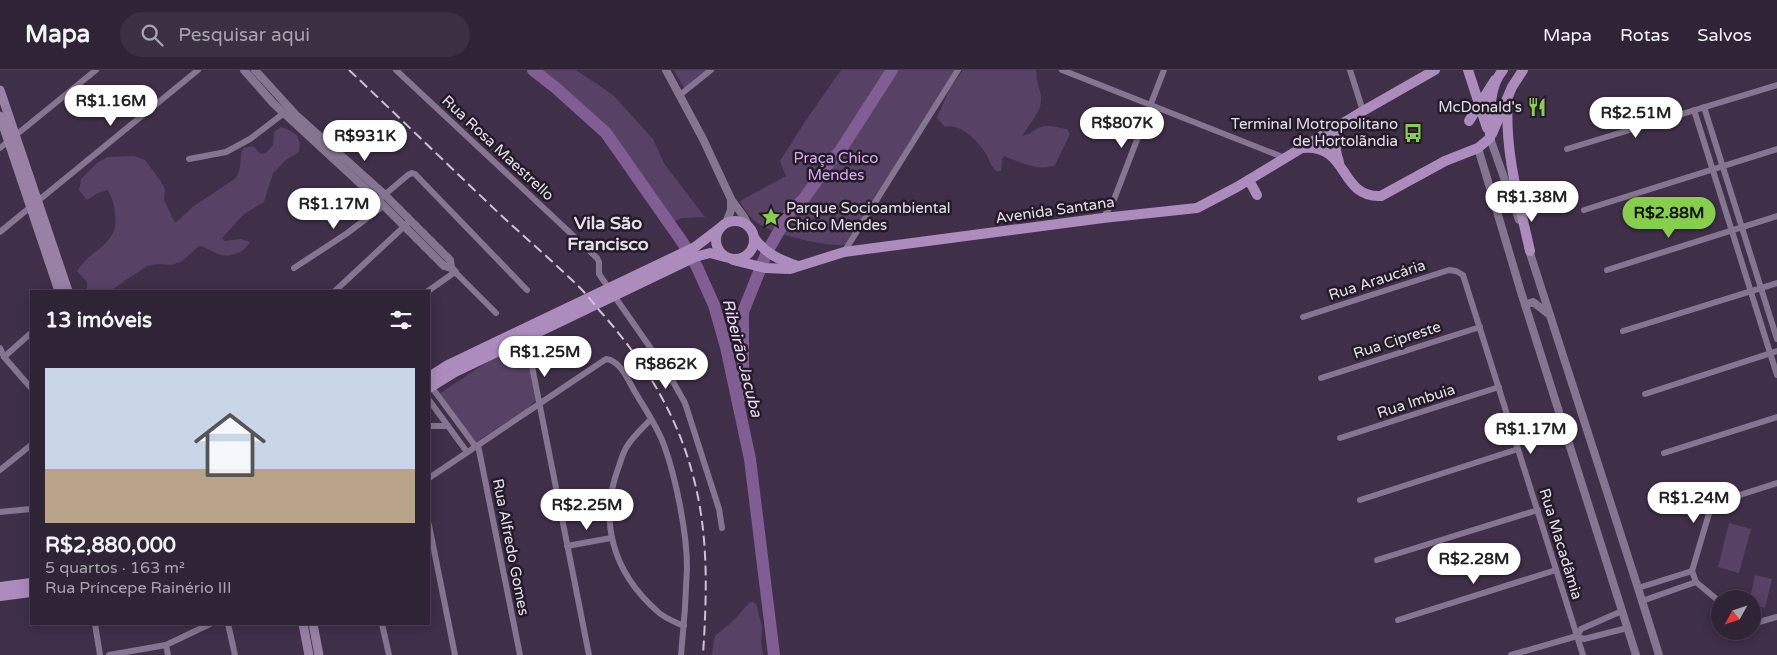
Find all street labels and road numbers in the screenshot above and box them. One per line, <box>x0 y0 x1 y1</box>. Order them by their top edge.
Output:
street label: Rua Rosa Maestrello <box>438 92 558 204</box>
street label: Avenida Santana <box>994 193 1116 227</box>
street label: Rua Araucária <box>1326 256 1428 304</box>
street label: Rua Cipreste <box>1351 317 1443 363</box>
street label: Rua Imbuia <box>1375 380 1457 422</box>
street label: Rua Alfredo Gomes <box>489 477 533 617</box>
street label: Rua Macadâmia <box>1536 486 1586 602</box>

